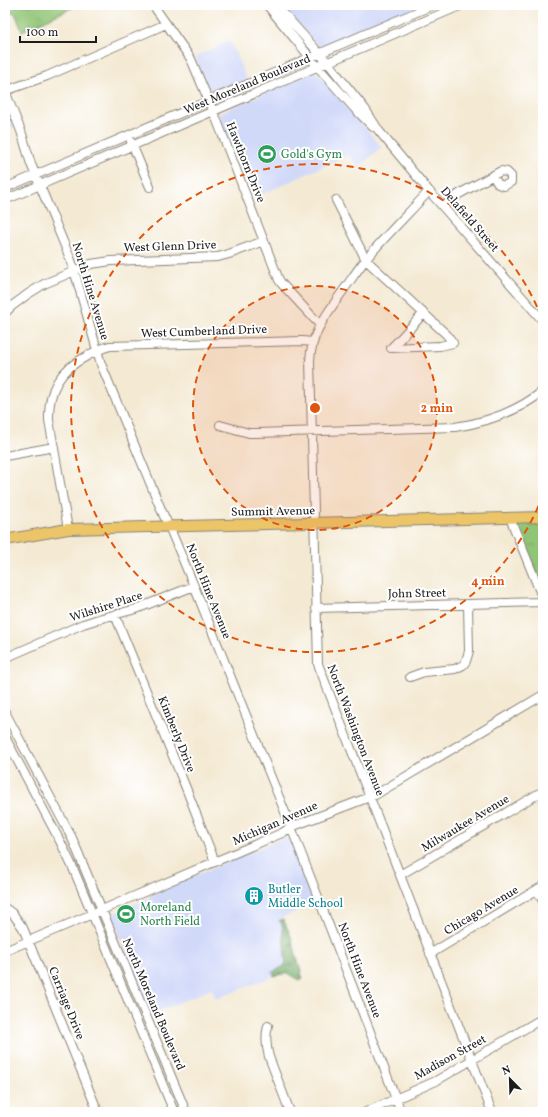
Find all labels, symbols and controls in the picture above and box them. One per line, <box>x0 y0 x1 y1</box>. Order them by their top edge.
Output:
scale bar <box>20 18 96 44</box>
text: 100 m <box>26 25 59 41</box>
street label: West Moreland Boulevard <box>182 51 313 119</box>
street label: Hawthorn Drive <box>222 120 269 205</box>
sports icon: Gold's Gym <box>256 143 278 165</box>
place label: Gold's Gym <box>281 147 343 163</box>
street label: Delafield Street <box>436 184 502 256</box>
street label: West Glenn Drive <box>123 237 217 257</box>
street label: North Hine Avenue <box>68 241 113 342</box>
street label: West Cumberland Drive <box>141 322 268 342</box>
centre of rings <box>308 401 322 415</box>
text: 2 min <box>421 401 453 417</box>
street label: Summit Avenue <box>231 503 316 521</box>
street label: North Hine Avenue <box>182 541 235 642</box>
text: 4 min <box>471 574 505 590</box>
street label: John Street <box>388 585 446 603</box>
street label: Wilshire Place <box>68 588 145 626</box>
street label: North Washington Avenue <box>323 662 388 799</box>
street label: Kimberly Drive <box>153 694 199 775</box>
street label: Milwaukee Avenue <box>419 791 513 856</box>
street label: Michigan Avenue <box>230 798 321 850</box>
place label: Butler Middle School <box>268 882 343 912</box>
street label: Chicago Avenue <box>441 882 522 939</box>
building icon: Butler Middle School <box>243 885 265 907</box>
place label: Moreland North Field <box>140 900 200 930</box>
sports icon: Moreland North Field <box>115 903 137 925</box>
street label: North Hine Avenue <box>333 920 385 1021</box>
street label: North Moreland Boulevard <box>118 936 188 1073</box>
street label: Carriage Drive <box>44 965 88 1042</box>
street label: Madison Street <box>412 1031 489 1084</box>
north arrow <box>490 1059 530 1099</box>
text: N <box>500 1063 513 1080</box>

